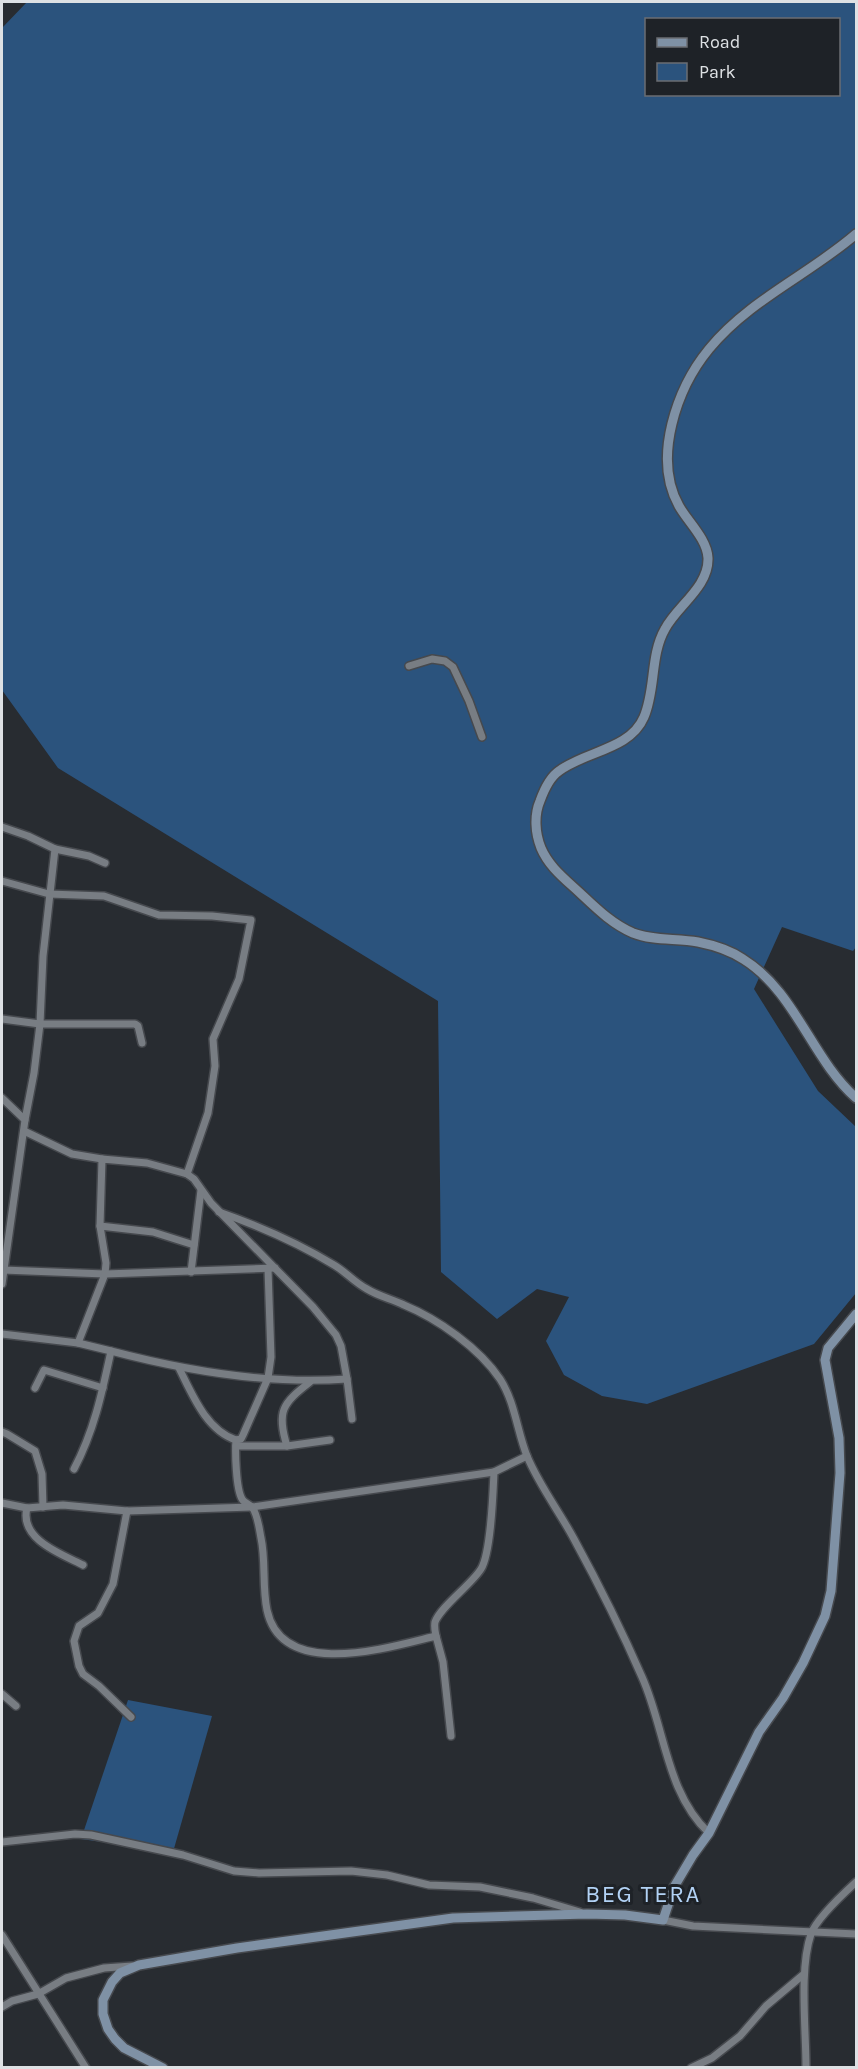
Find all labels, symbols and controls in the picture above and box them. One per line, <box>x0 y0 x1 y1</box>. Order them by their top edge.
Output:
legend <box>645 18 840 96</box>
text: Road <box>699 31 740 53</box>
text: Park <box>699 61 736 83</box>
district label: BEG TERA <box>585 1880 701 1908</box>

